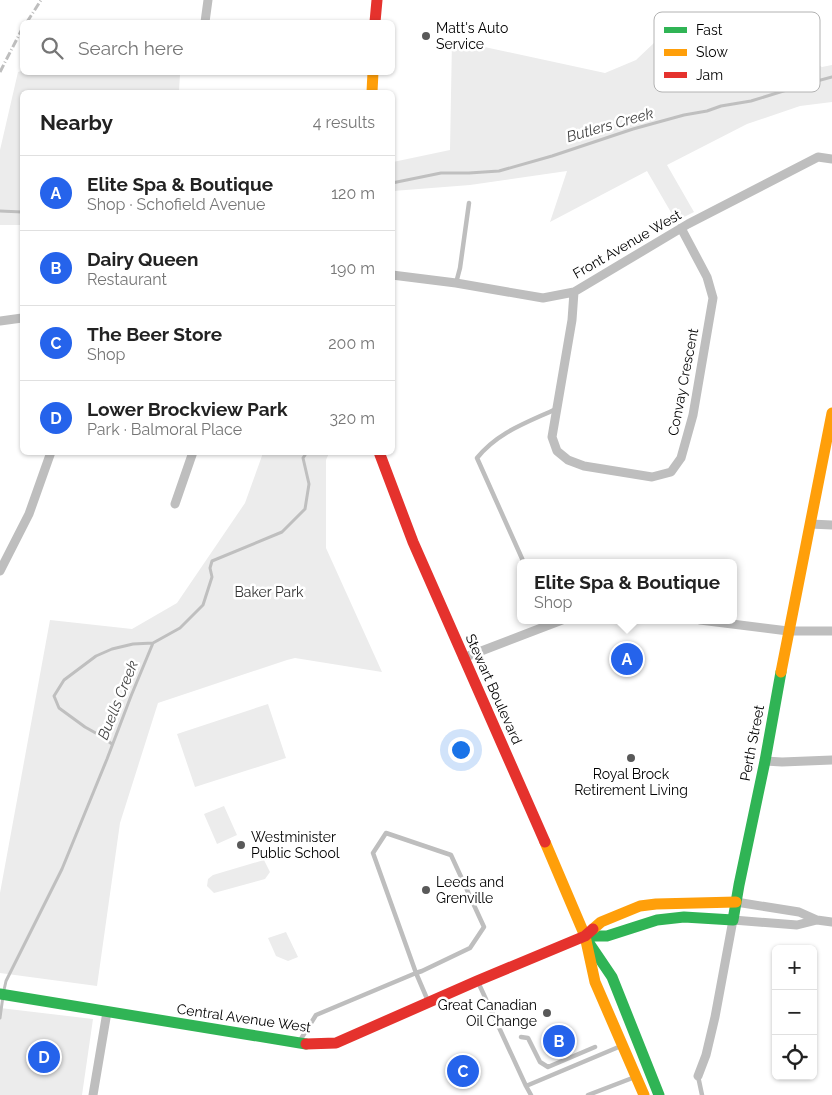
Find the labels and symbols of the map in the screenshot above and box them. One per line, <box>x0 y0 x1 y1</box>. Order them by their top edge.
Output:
legend <box>654 12 820 92</box>
place label: Matt's Auto Service <box>436 20 508 52</box>
text: Fast <box>696 22 723 38</box>
marker: Matt's Auto Service <box>420 30 432 42</box>
text: Slow <box>696 44 728 60</box>
text: Jam <box>696 67 723 83</box>
water label: Butlers Creek <box>564 104 656 146</box>
street label: Front Avenue West <box>570 206 684 281</box>
street label: Convay Crescent <box>665 327 701 437</box>
park label: Baker Park <box>235 584 304 600</box>
street label: Stewart Boulevard <box>462 631 526 747</box>
pin: A <box>611 640 643 678</box>
water label: Buells Creek <box>94 658 142 742</box>
street label: Perth Street <box>737 703 767 782</box>
your location <box>448 737 474 763</box>
marker: Royal Brock Retirement Living <box>625 752 637 764</box>
place label: Royal Brock Retirement Living <box>574 766 688 798</box>
place label: Westminister Public School <box>251 829 340 861</box>
marker: Westminister Public School <box>235 839 247 851</box>
place label: Leeds and Grenville <box>436 874 504 906</box>
marker: Leeds and Grenville <box>420 884 432 896</box>
place label: Great Canadian Oil Change <box>438 997 537 1029</box>
street label: Central Avenue West <box>176 1001 312 1035</box>
marker: Great Canadian Oil Change <box>541 1007 553 1019</box>
pin: B <box>543 1022 575 1060</box>
pin: D <box>28 1038 60 1076</box>
pin: C <box>447 1052 479 1090</box>

